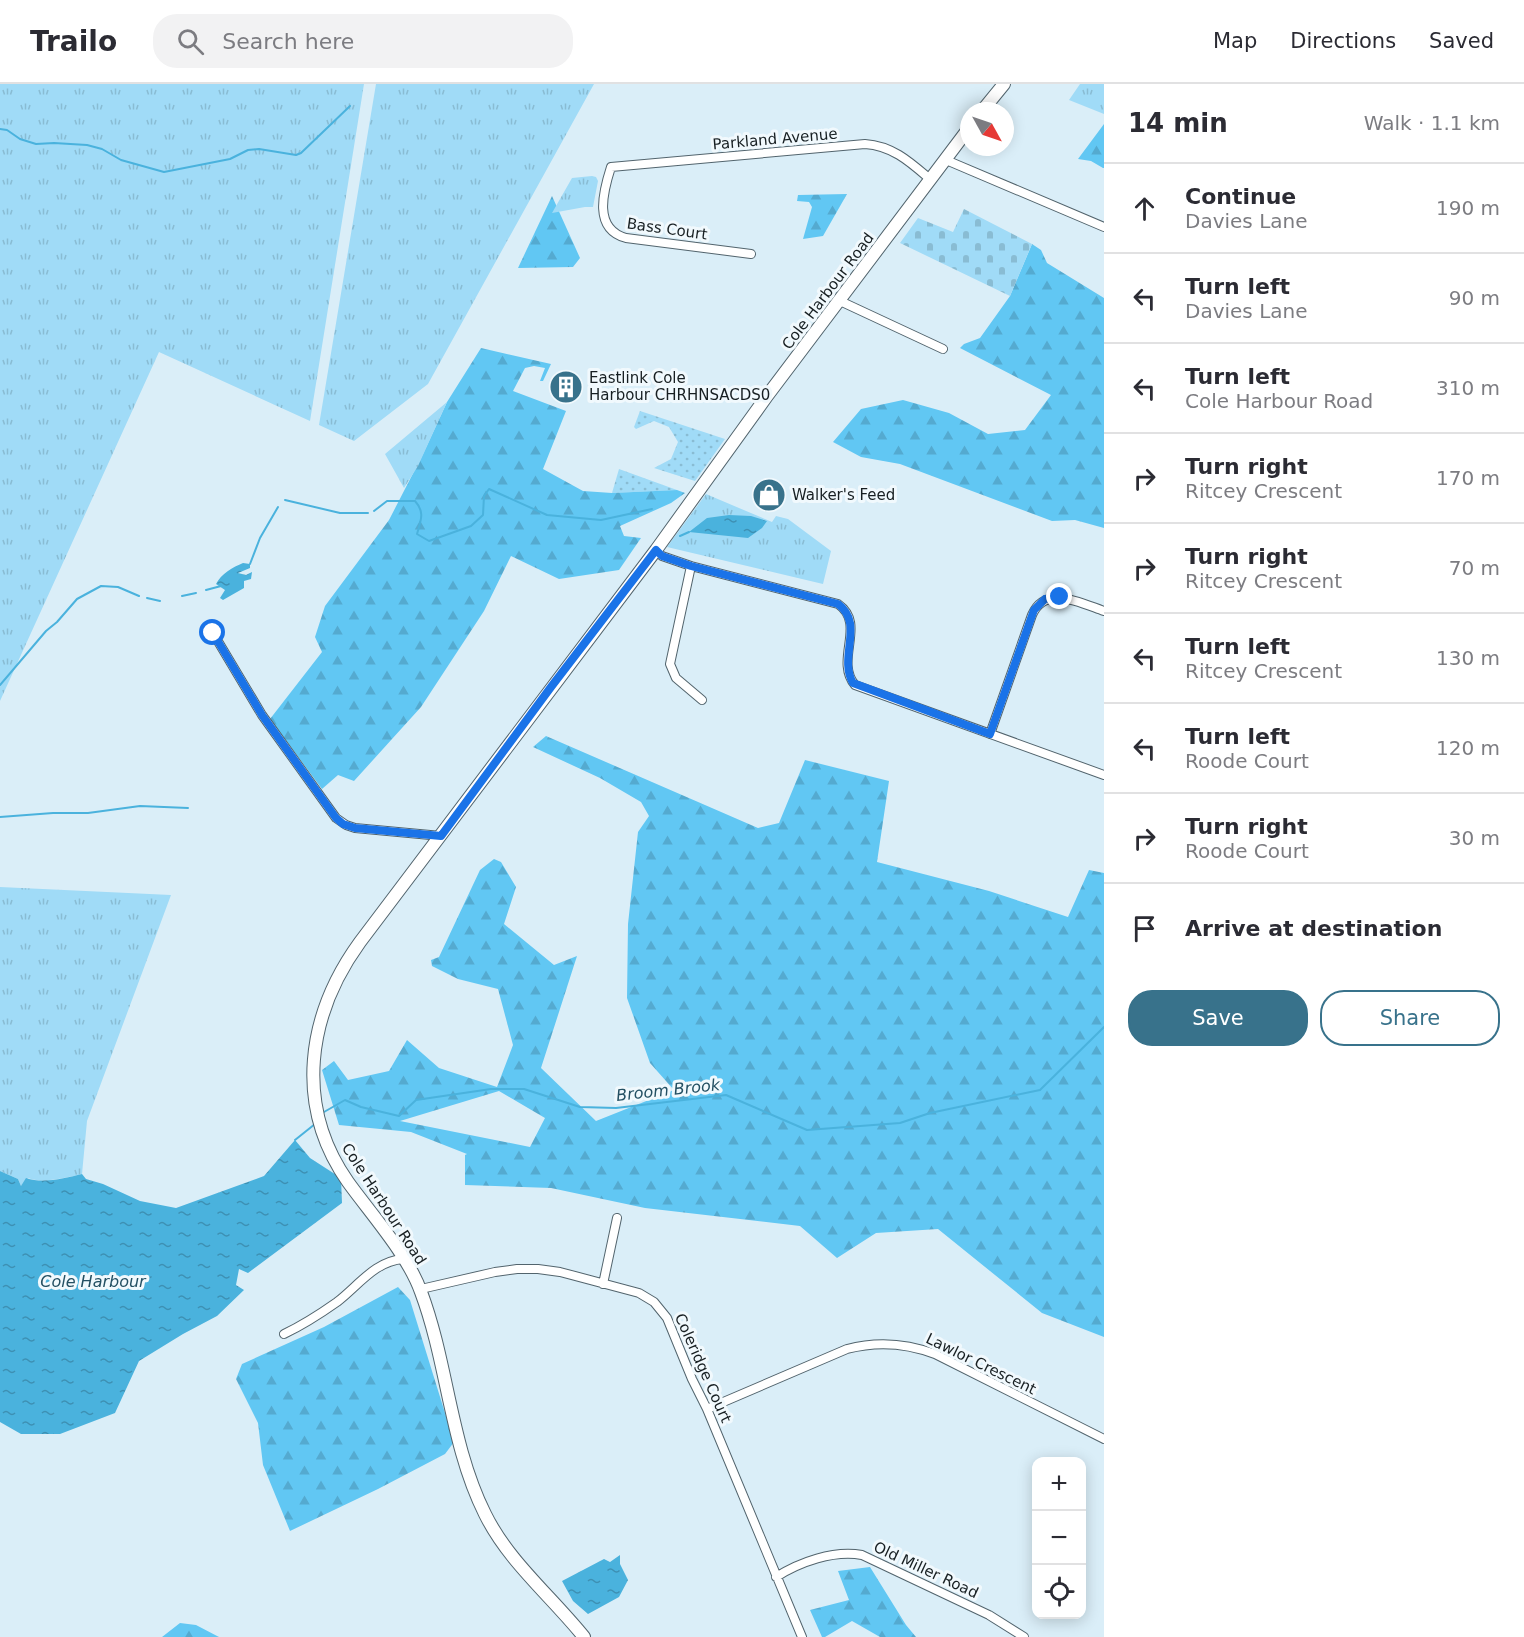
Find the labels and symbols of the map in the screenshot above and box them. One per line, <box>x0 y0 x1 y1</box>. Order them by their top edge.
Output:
north arrow <box>960 102 1014 156</box>
street label: Parkland Avenue <box>712 125 838 153</box>
street label: Bass Court <box>626 214 709 244</box>
street label: Cole Harbour Road <box>778 229 878 353</box>
building icon: Eastlink Cole Harbour CHRHNSACDS0 <box>548 369 584 405</box>
place label: Eastlink Cole Harbour CHRHNSACDS0 <box>589 369 770 404</box>
shop icon: Walker's Feed <box>751 477 787 513</box>
place label: Walker's Feed <box>792 486 895 504</box>
route end <box>1046 583 1072 609</box>
route start <box>199 619 225 645</box>
water label: Broom Brook <box>615 1075 722 1105</box>
street label: Cole Harbour Road <box>338 1140 430 1268</box>
water label: Cole Harbour <box>40 1272 147 1291</box>
street label: Coleridge Court <box>671 1311 735 1425</box>
street label: Lawlor Crescent <box>923 1330 1039 1399</box>
street label: Old Miller Road <box>871 1538 981 1602</box>

